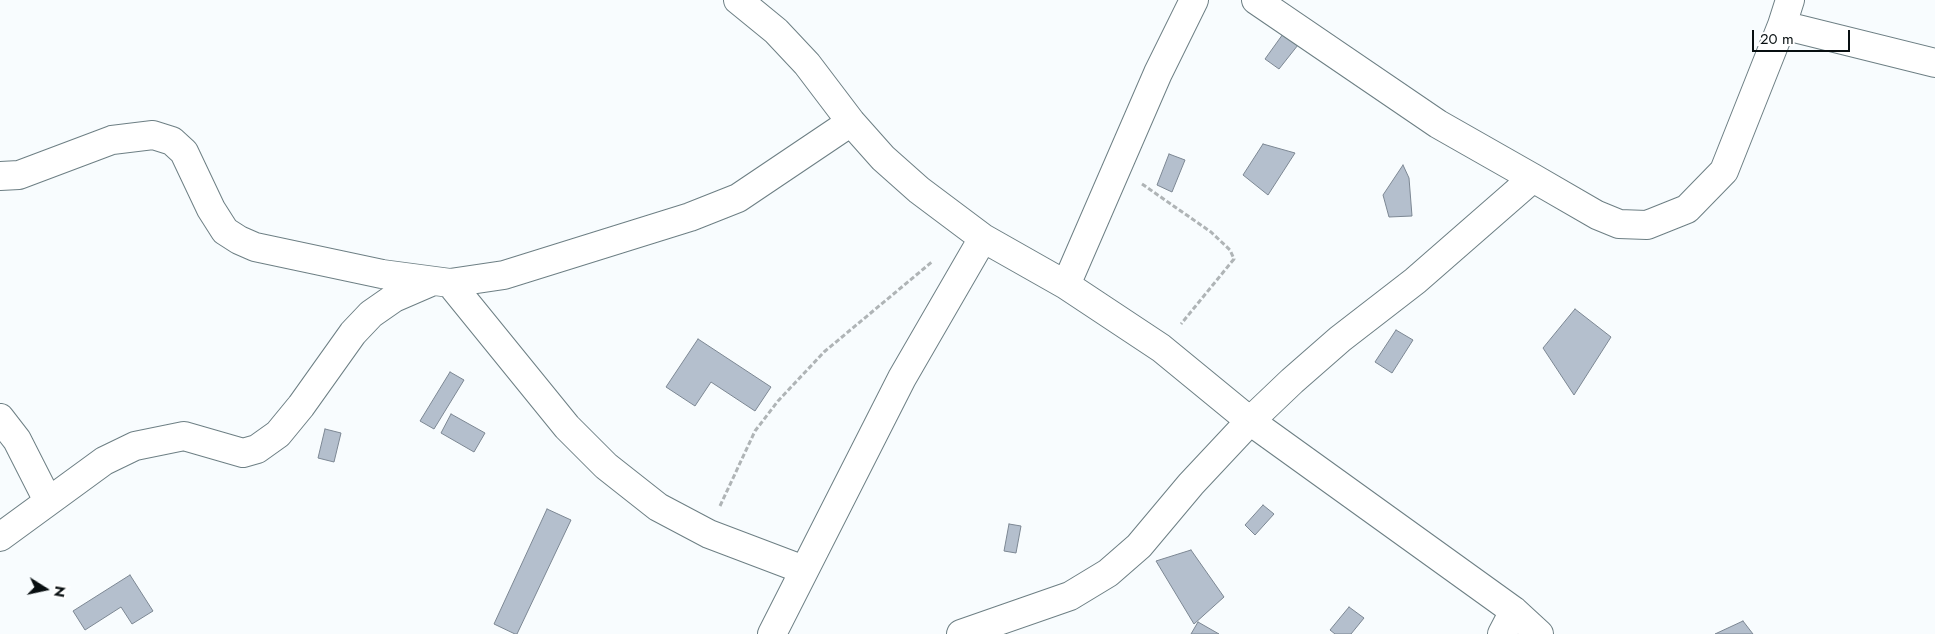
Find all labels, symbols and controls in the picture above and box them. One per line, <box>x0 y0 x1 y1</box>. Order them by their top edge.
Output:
scale bar <box>1755 20 1852 52</box>
text: 20 m <box>1760 28 1794 50</box>
north arrow <box>20 564 70 614</box>
text: N <box>49 584 71 599</box>

